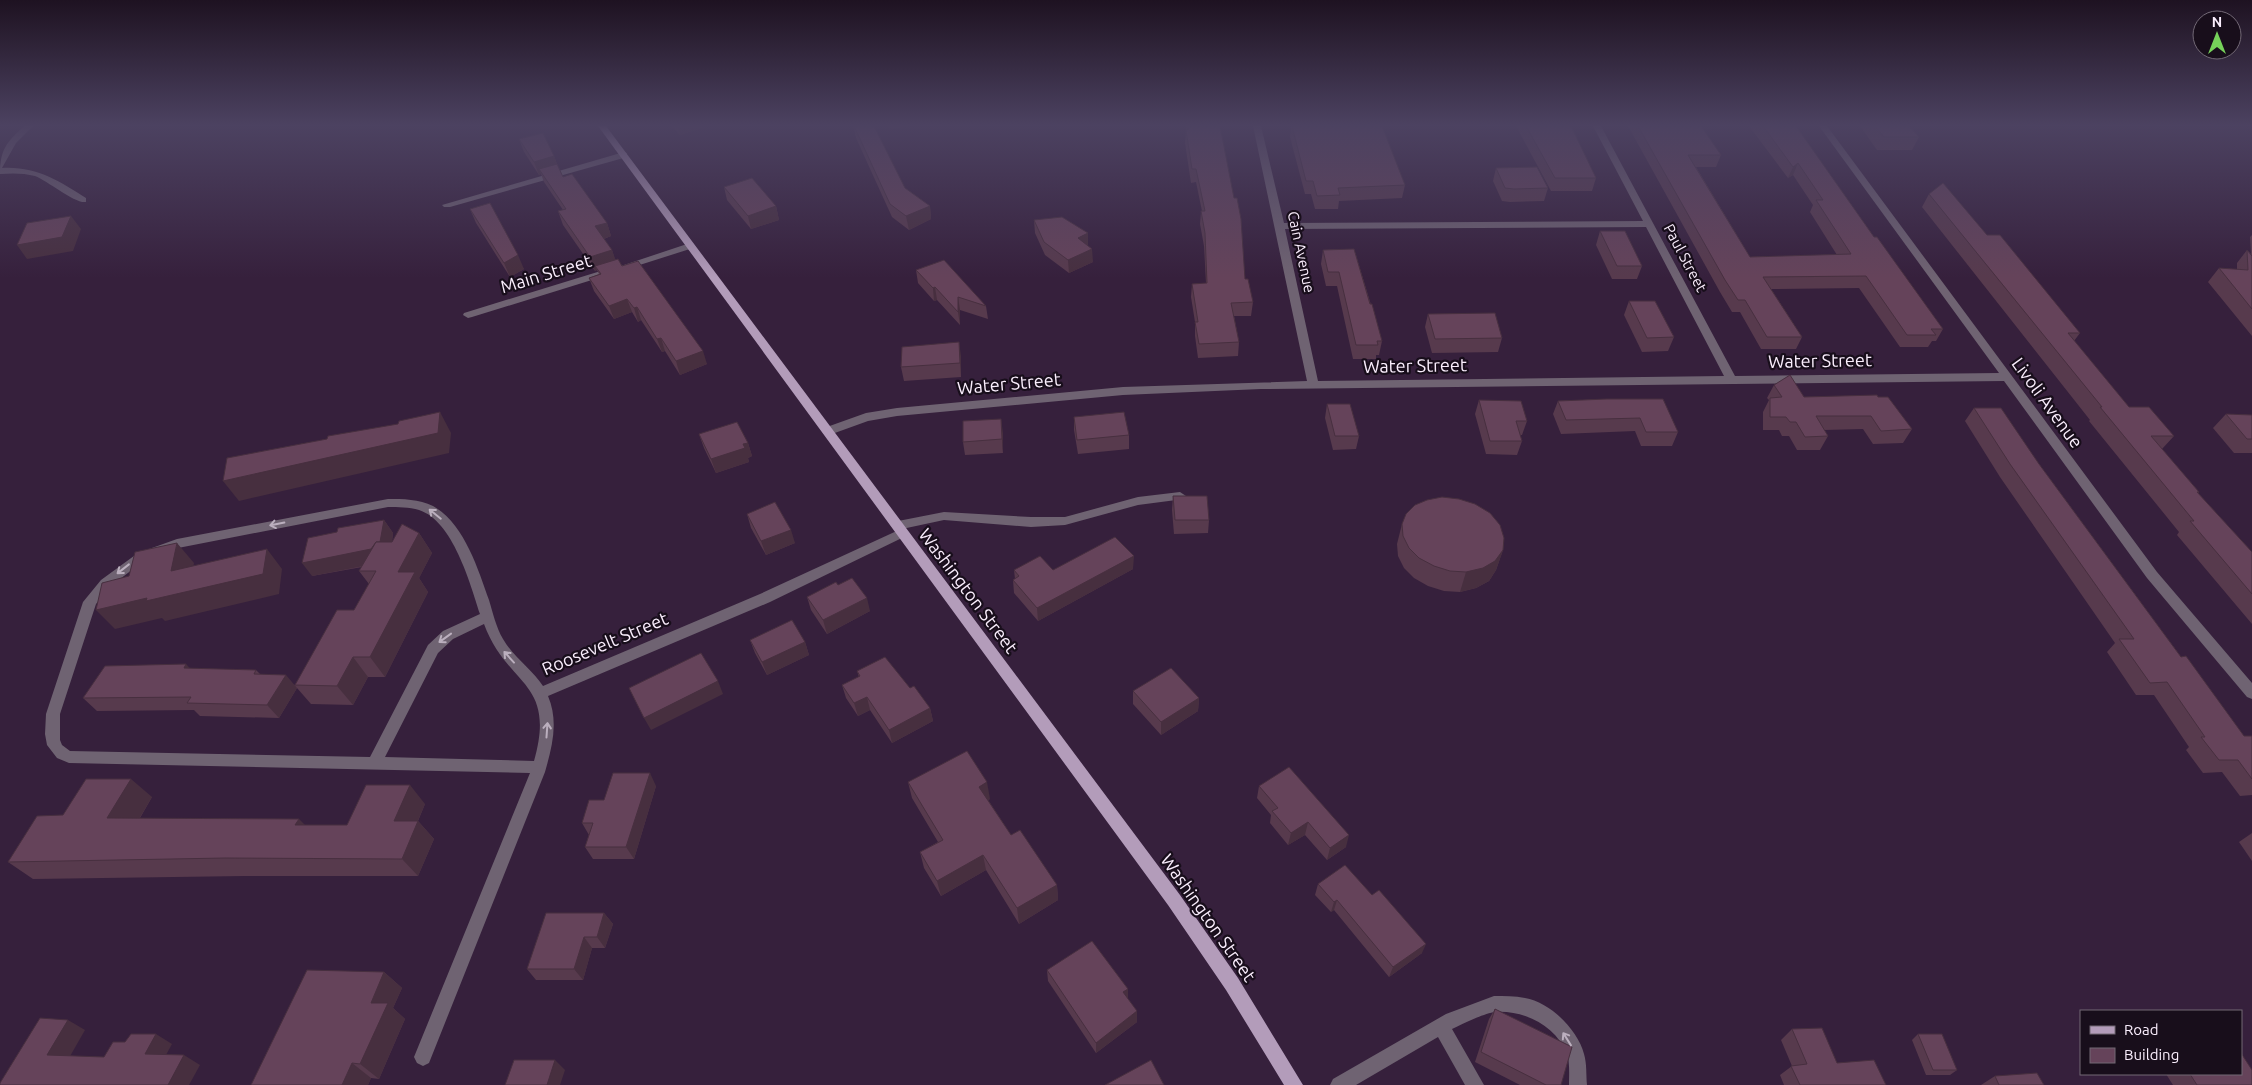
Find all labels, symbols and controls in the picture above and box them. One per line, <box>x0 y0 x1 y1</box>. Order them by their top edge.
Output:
north arrow <box>2192 10 2242 60</box>
text: N <box>2212 14 2222 30</box>
street label: Cain Avenue <box>1285 209 1318 294</box>
street label: Paul Street <box>1660 221 1710 295</box>
street label: Main Street <box>498 250 594 296</box>
street label: Water Street <box>1768 349 1872 371</box>
street label: Livoli Avenue <box>2008 353 2087 451</box>
street label: Water Street <box>1363 354 1467 376</box>
street label: Water Street <box>956 369 1061 397</box>
one-way arrow <box>429 509 442 520</box>
one-way arrow <box>270 520 286 529</box>
street label: Washington Street <box>915 524 1022 657</box>
one-way arrow <box>117 564 130 575</box>
street label: Roosevelt Street <box>539 608 671 679</box>
one-way arrow <box>438 633 452 643</box>
one-way arrow <box>503 650 514 663</box>
one-way arrow <box>543 722 552 738</box>
street label: Washington Street <box>1157 850 1260 985</box>
legend <box>2080 1010 2242 1075</box>
text: Road <box>2124 1021 2159 1038</box>
one-way arrow <box>1562 1032 1572 1046</box>
text: Building <box>2124 1046 2179 1063</box>

